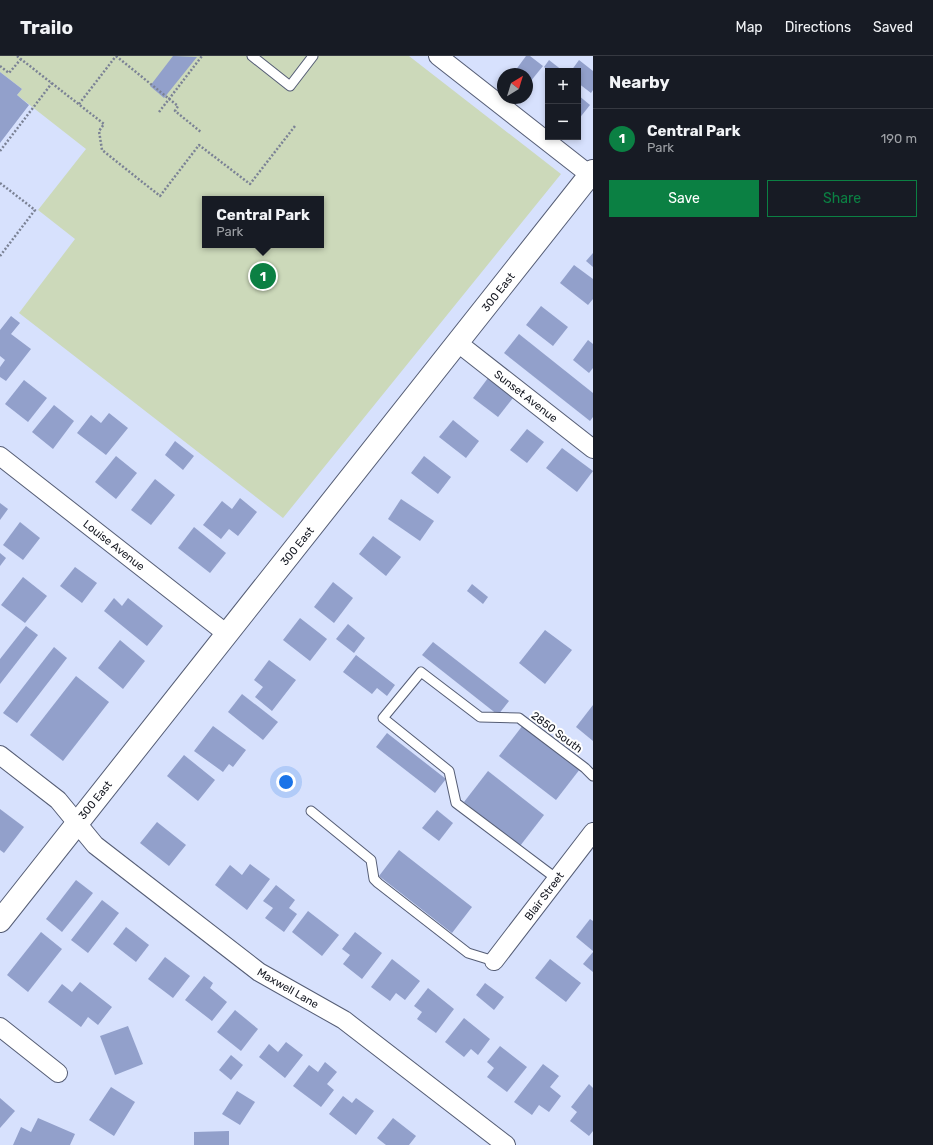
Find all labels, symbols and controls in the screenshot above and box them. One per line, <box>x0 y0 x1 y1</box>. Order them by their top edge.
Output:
text: Trailo <box>20 16 73 39</box>
text: Map <box>736 19 763 36</box>
text: Directions <box>785 19 851 36</box>
text: Saved <box>873 19 913 36</box>
north arrow <box>497 68 533 104</box>
map controls <box>545 68 581 140</box>
button: + <box>545 68 581 104</box>
text: Nearby <box>609 72 670 92</box>
button: − <box>545 104 581 140</box>
text: Central Park <box>647 122 740 140</box>
text: 1 <box>619 131 625 146</box>
text: 190 m <box>881 131 917 146</box>
text: Park <box>647 140 674 155</box>
button: Save <box>609 180 759 217</box>
button: Share <box>767 180 917 217</box>
popup <box>202 196 324 248</box>
text: Central Park <box>216 206 310 224</box>
text: Park <box>216 224 243 239</box>
pin: 1 <box>250 261 276 291</box>
street label: 300 East <box>479 270 518 314</box>
street label: Sunset Avenue <box>491 368 560 425</box>
street label: Louise Avenue <box>80 517 147 573</box>
street label: 300 East <box>278 524 317 568</box>
street label: 2850 South <box>529 709 585 756</box>
your location <box>276 772 296 792</box>
street label: 300 East <box>76 778 115 822</box>
street label: Blair Street <box>522 869 567 923</box>
street label: Maxwell Lane <box>255 966 321 1011</box>

